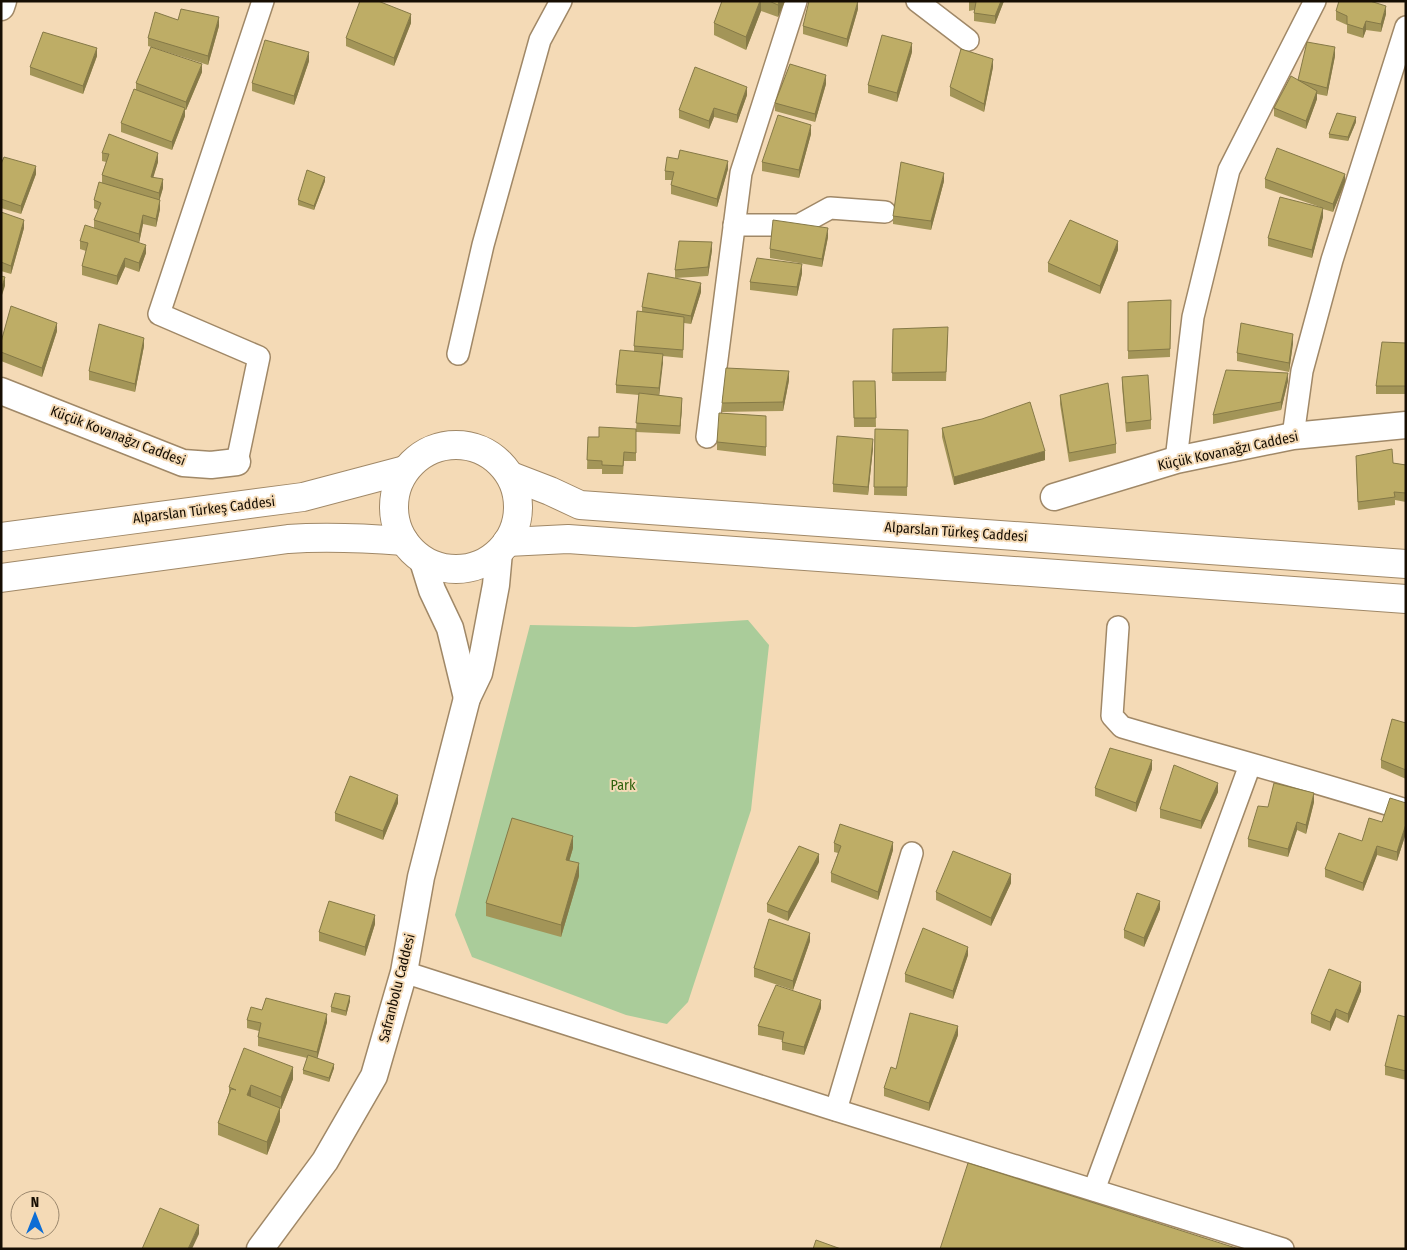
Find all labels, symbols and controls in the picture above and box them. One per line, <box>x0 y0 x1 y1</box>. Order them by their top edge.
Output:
street label: Küçük Kovanağzı Caddesi <box>48 402 188 470</box>
street label: Küçük Kovanağzı Caddesi <box>1156 428 1300 474</box>
street label: Alparslan Türkeş Caddesi <box>132 493 276 527</box>
street label: Alparslan Türkeş Caddesi <box>884 519 1028 545</box>
park label: Park <box>611 777 636 794</box>
street label: Safranbolu Caddesi <box>375 932 419 1044</box>
north arrow <box>10 1190 60 1240</box>
text: N <box>31 1194 39 1211</box>

